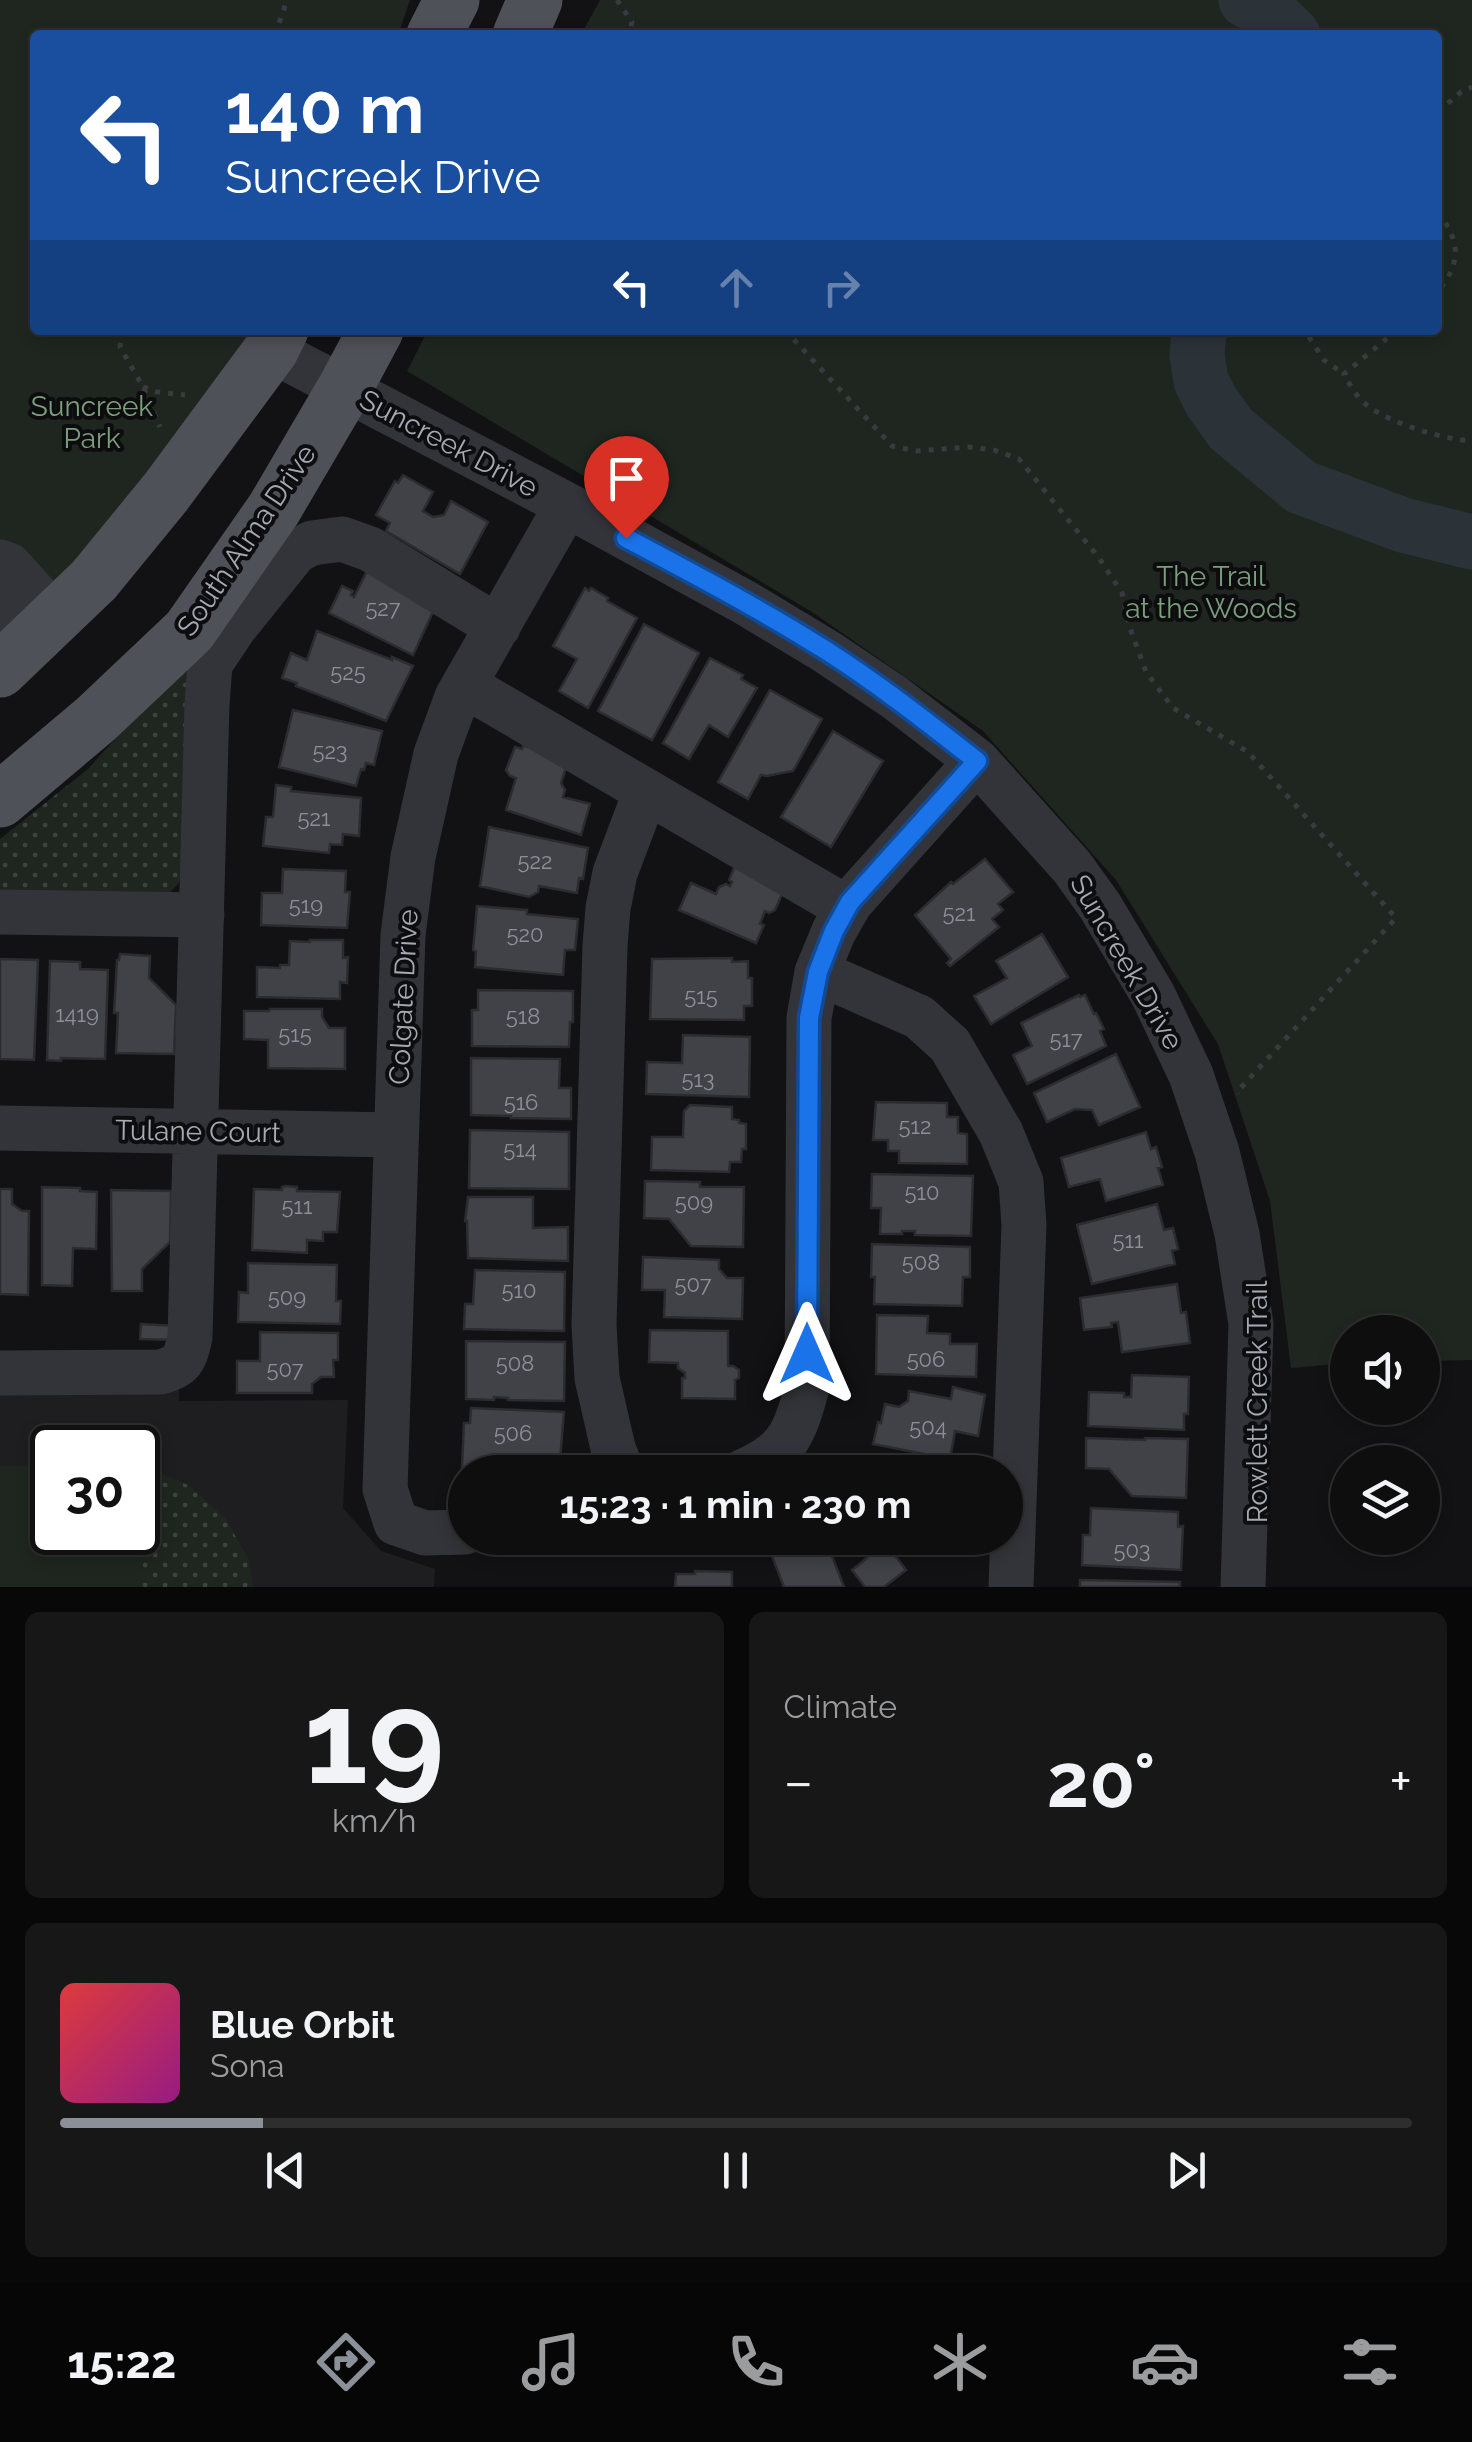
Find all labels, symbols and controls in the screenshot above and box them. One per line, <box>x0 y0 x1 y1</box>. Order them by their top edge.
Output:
text: 140 m <box>225 67 425 149</box>
icon: left <box>60 70 190 200</box>
text: Suncreek Drive <box>225 151 541 204</box>
icon: left <box>604 260 659 315</box>
icon: ahead <box>709 260 764 315</box>
icon: right <box>814 260 869 315</box>
street label: Suncreek Drive <box>354 383 543 504</box>
park label: Suncreek Park <box>31 390 153 455</box>
pin <box>584 436 669 539</box>
street label: South Alma Drive <box>170 438 323 642</box>
icon: arrive <box>599 451 654 506</box>
park label: The Trail at the Woods <box>1125 560 1297 625</box>
house number: 527 <box>365 595 401 621</box>
house number: 525 <box>330 659 366 685</box>
house number: 523 <box>312 738 348 764</box>
house number: 521 <box>298 805 330 831</box>
house number: 522 <box>518 848 552 874</box>
street label: Suncreek Drive <box>1063 869 1190 1056</box>
house number: 519 <box>289 892 323 918</box>
house number: 521 <box>943 900 975 926</box>
street label: Colgate Drive <box>382 909 425 1086</box>
house number: 520 <box>507 921 543 947</box>
house number: 515 <box>684 983 718 1009</box>
house number: 1419 <box>55 1001 99 1027</box>
house number: 518 <box>506 1003 540 1029</box>
house number: 515 <box>278 1021 312 1047</box>
house number: 517 <box>1049 1026 1083 1052</box>
house number: 513 <box>681 1066 715 1092</box>
house number: 516 <box>504 1089 538 1115</box>
house number: 512 <box>899 1113 931 1139</box>
street label: Tulane Court <box>115 1114 282 1149</box>
house number: 514 <box>503 1136 537 1162</box>
house number: 510 <box>905 1179 939 1205</box>
house number: 509 <box>675 1189 713 1215</box>
house number: 511 <box>282 1193 312 1219</box>
house number: 511 <box>1113 1227 1143 1253</box>
house number: 508 <box>902 1249 940 1275</box>
house number: 507 <box>674 1271 712 1297</box>
house number: 510 <box>502 1277 536 1303</box>
street label: Rowlett Creek Trail <box>1241 1280 1274 1523</box>
house number: 509 <box>268 1284 306 1310</box>
position arrow <box>755 1302 859 1406</box>
map controls <box>1330 1315 1440 1555</box>
button: sound <box>1330 1315 1440 1425</box>
house number: 506 <box>907 1346 945 1372</box>
house number: 508 <box>496 1350 534 1376</box>
house number: 507 <box>266 1356 304 1382</box>
house number: 504 <box>909 1414 947 1440</box>
house number: 506 <box>494 1420 532 1446</box>
speed limit sign: 30 <box>30 1425 160 1555</box>
button: layers <box>1330 1445 1440 1555</box>
text: 15:23 · 1 min · 230 m <box>560 1482 911 1527</box>
house number: 503 <box>1113 1537 1151 1563</box>
text: 19 <box>304 1661 445 1813</box>
text: Climate <box>784 1688 897 1725</box>
text: 20° <box>1047 1736 1155 1825</box>
text: − <box>784 1749 813 1814</box>
text: + <box>1389 1749 1412 1814</box>
text: km/h <box>332 1802 416 1839</box>
text: Blue Orbit <box>210 2002 395 2047</box>
text: Sona <box>210 2047 285 2084</box>
icon: previous <box>258 2143 313 2198</box>
icon: pause <box>708 2143 763 2198</box>
icon: next <box>1159 2143 1214 2198</box>
icon: directions <box>311 2327 381 2397</box>
icon: music <box>516 2327 586 2397</box>
icon: phone <box>721 2327 791 2397</box>
icon: climate <box>925 2327 995 2397</box>
icon: car <box>1130 2327 1200 2397</box>
icon: filters <box>1335 2327 1405 2397</box>
text: 15:22 <box>67 2336 176 2389</box>

